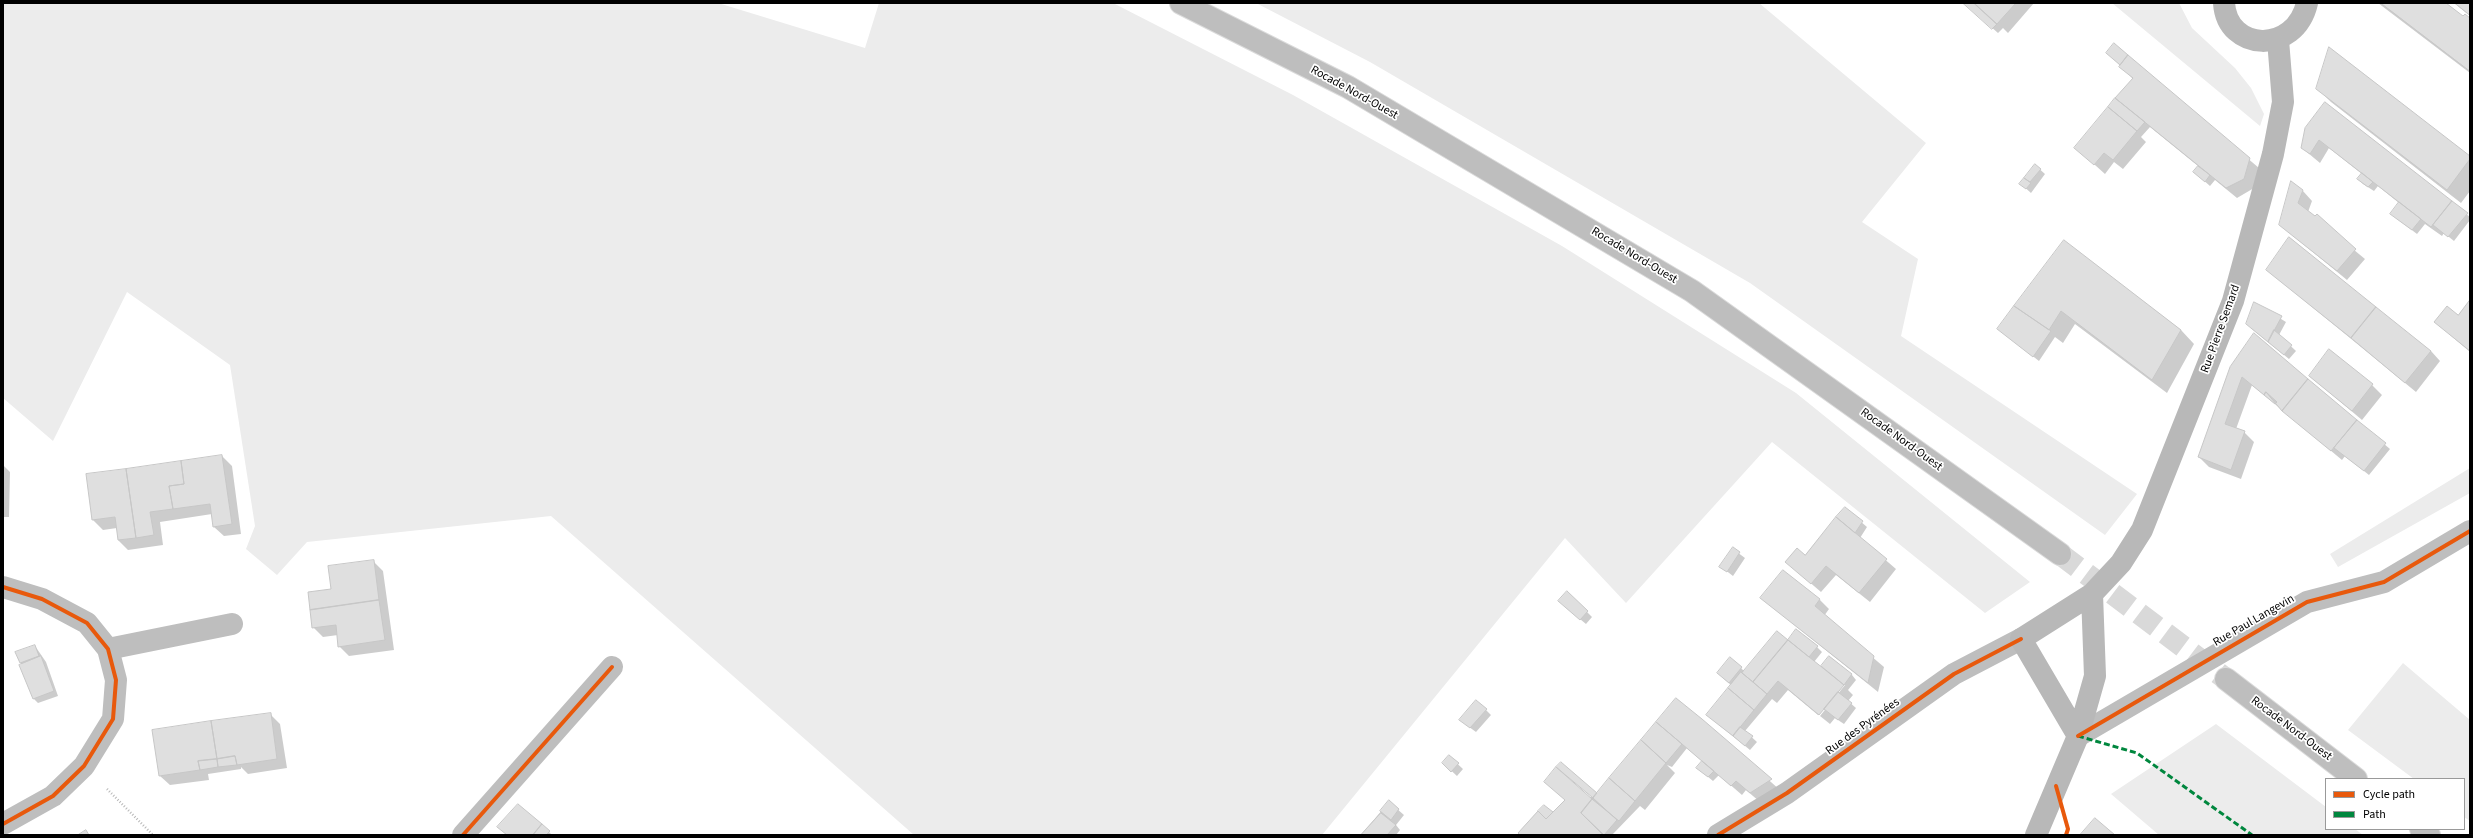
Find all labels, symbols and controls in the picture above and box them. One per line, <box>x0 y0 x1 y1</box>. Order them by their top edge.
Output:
street label: Rocade Nord-Ouest <box>1308 63 1400 123</box>
street label: Rocade Nord-Ouest <box>1588 225 1680 287</box>
street label: Rue Pierre Semard <box>2198 283 2244 375</box>
street label: Rocade Nord-Ouest <box>1857 405 1945 475</box>
street label: Rue Paul Langevin <box>2211 592 2297 650</box>
street label: Rocade Nord-Ouest <box>2248 694 2334 764</box>
street label: Rue des Pyrénées <box>1823 695 1903 759</box>
legend <box>2325 778 2465 830</box>
text: Cycle path <box>2363 786 2415 803</box>
text: Path <box>2363 806 2386 823</box>

